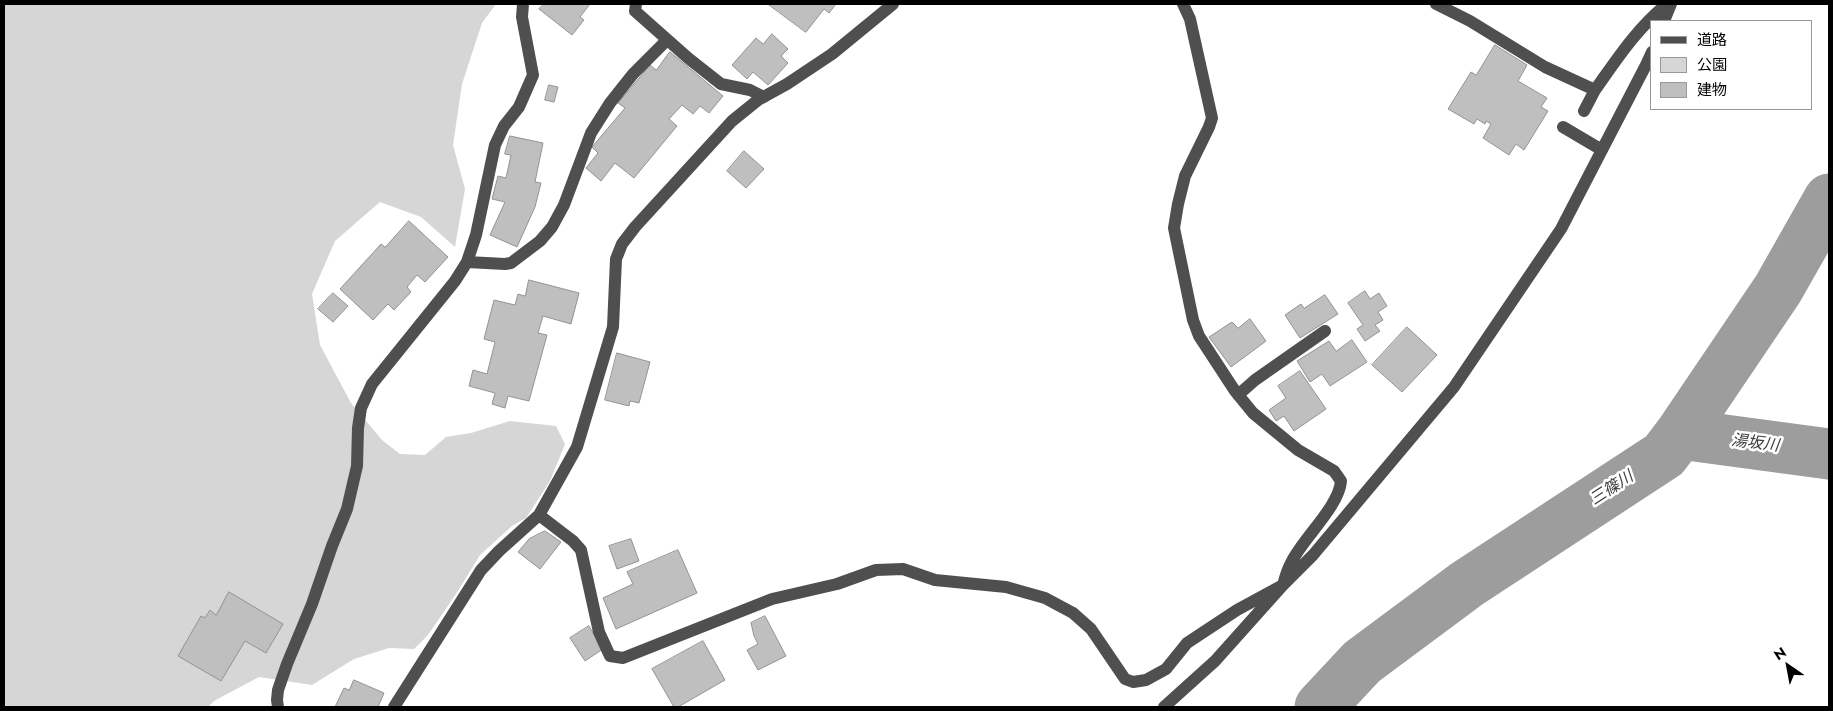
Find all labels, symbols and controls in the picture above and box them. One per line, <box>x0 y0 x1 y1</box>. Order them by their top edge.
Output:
legend <box>1650 20 1813 110</box>
text: 道路 <box>1697 29 1727 51</box>
text: 公園 <box>1697 54 1727 76</box>
text: 建物 <box>1697 79 1727 101</box>
water label: 湯坂川 <box>1730 432 1780 456</box>
water label: 三篠川 <box>1587 468 1637 510</box>
north arrow <box>1763 641 1813 691</box>
text: N <box>1770 642 1790 665</box>

